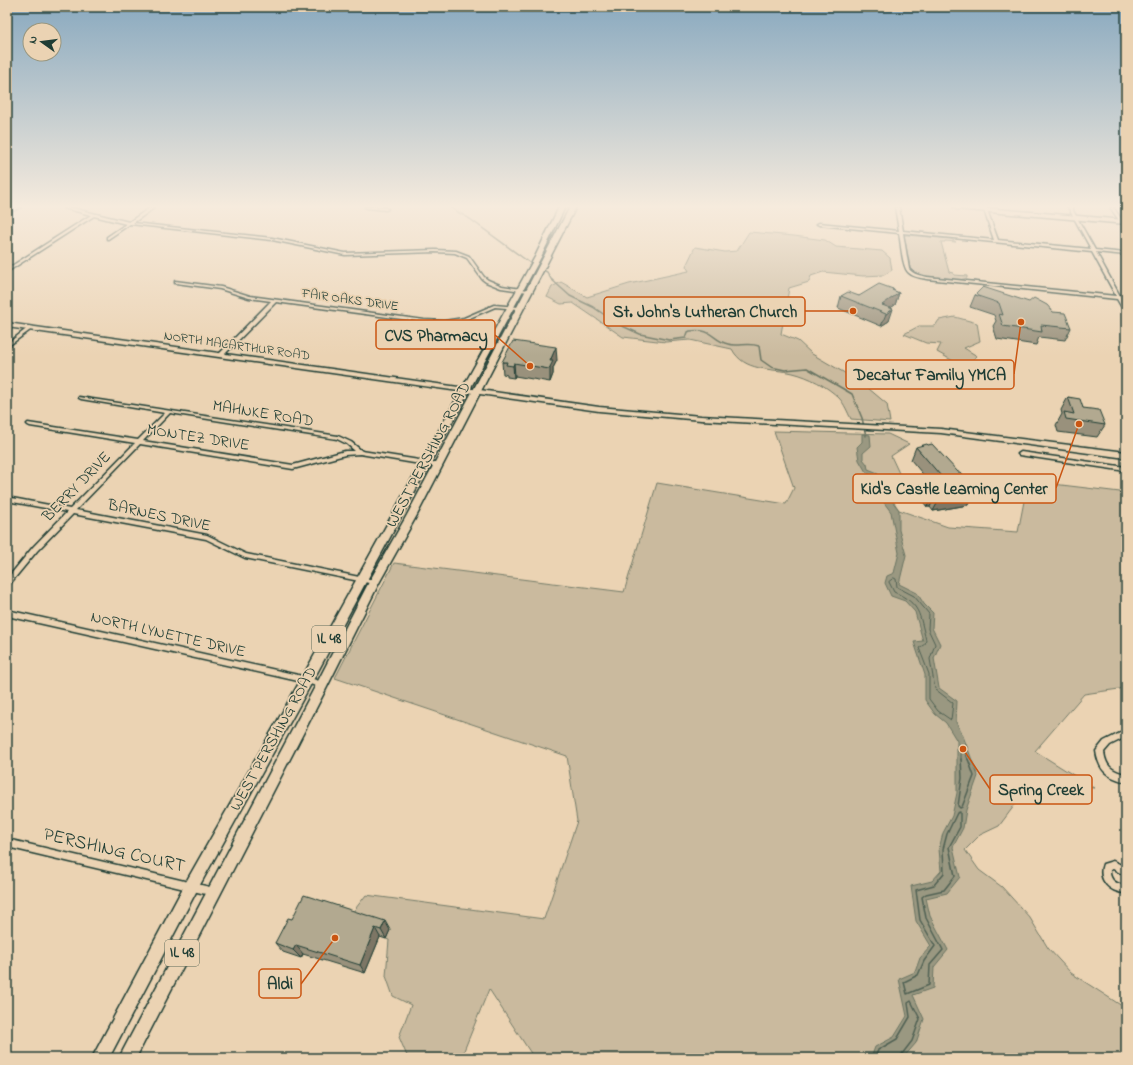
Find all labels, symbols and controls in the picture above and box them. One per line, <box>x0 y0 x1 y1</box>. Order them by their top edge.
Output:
north arrow <box>22 22 62 62</box>
text: N <box>25 34 42 45</box>
street label: FAIR OAKS DRIVE <box>299 284 400 316</box>
callout: St. John's Lutheran Church <box>604 297 805 326</box>
text: St. John's Lutheran Church <box>613 300 797 325</box>
callout: CVS Pharmacy <box>376 320 495 349</box>
text: CVS Pharmacy <box>384 324 488 351</box>
street label: NORTH MACARTHUR ROAD <box>163 326 311 366</box>
callout: Decatur Family YMCA <box>846 360 1014 389</box>
text: Decatur Family YMCA <box>853 363 1006 390</box>
street label: WEST PERSHING ROAD <box>380 378 478 532</box>
street label: MAHNKE ROAD <box>211 394 315 434</box>
street label: MONTEZ DRIVE <box>145 418 251 458</box>
street label: BERRY DRIVE <box>36 446 117 528</box>
callout: Kid's Castle Learning Center <box>853 474 1056 503</box>
text: Kid's Castle Learning Center <box>860 477 1048 504</box>
street label: BARNES DRIVE <box>104 493 213 539</box>
street label: NORTH LYNETTE DRIVE <box>88 606 248 664</box>
road number: IL 48 <box>312 626 346 652</box>
street label: WEST PERSHING ROAD <box>224 662 324 816</box>
callout: Spring Creek <box>990 775 1092 804</box>
text: Spring Creek <box>998 778 1085 805</box>
street label: PERSHING COURT <box>40 822 188 880</box>
road number: IL 48 <box>165 940 199 966</box>
callout: Aldi <box>259 969 301 998</box>
text: Aldi <box>267 972 293 997</box>

